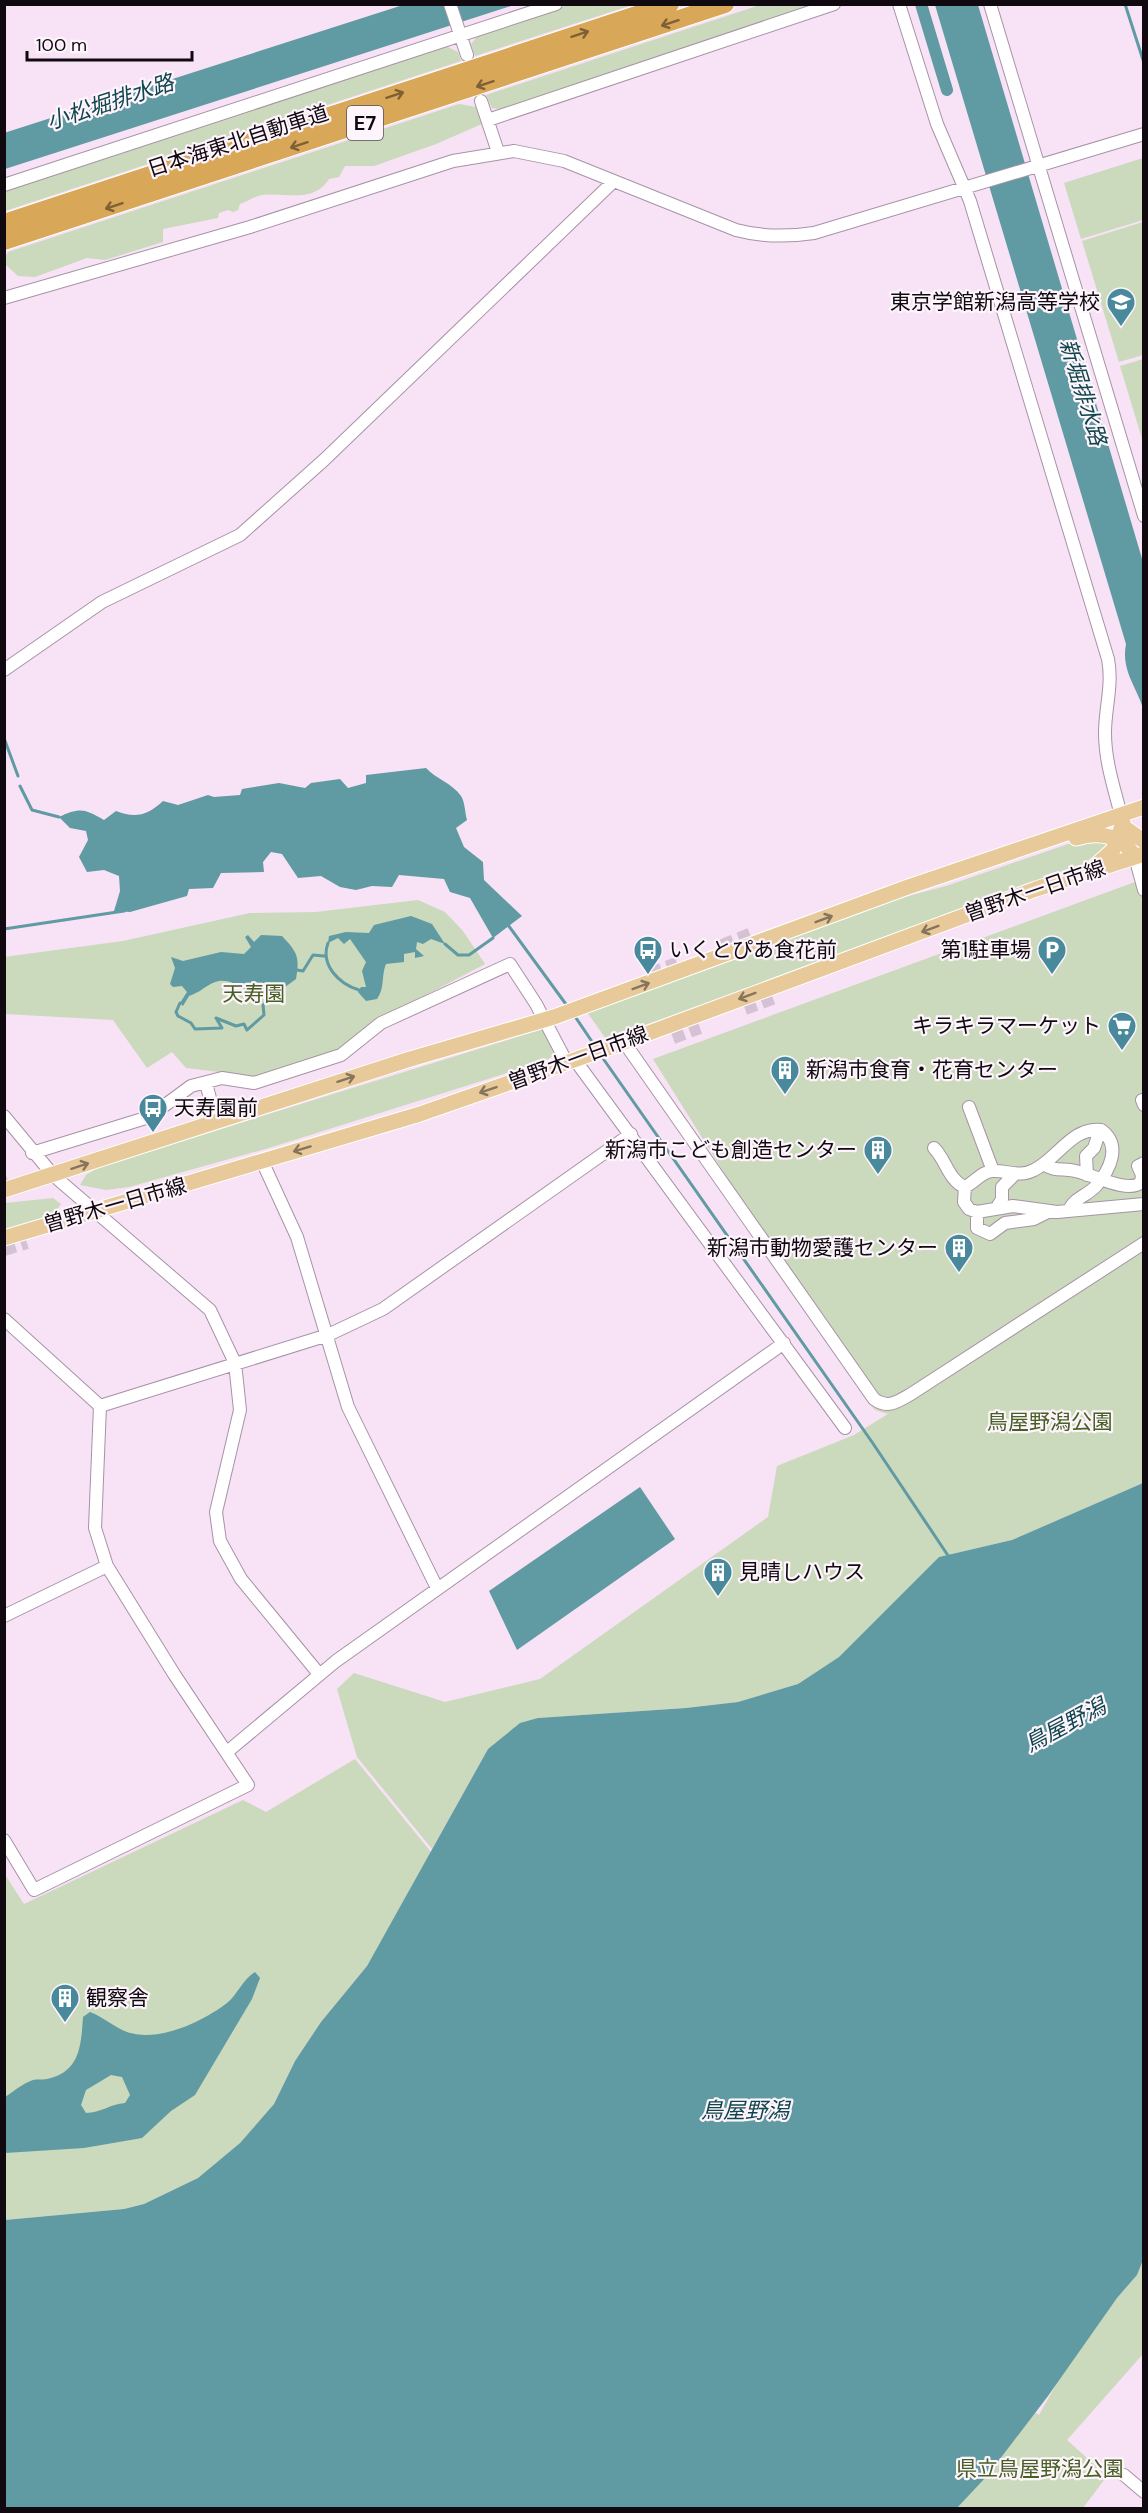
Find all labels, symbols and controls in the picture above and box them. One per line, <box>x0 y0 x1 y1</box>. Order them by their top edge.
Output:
one-way arrow <box>661 18 680 29</box>
scale bar <box>27 24 192 62</box>
one-way arrow <box>570 28 589 39</box>
text: 100 m <box>36 33 87 57</box>
water label: 小松堀排水路 <box>43 67 179 136</box>
one-way arrow <box>476 79 495 90</box>
one-way arrow <box>385 88 404 99</box>
street label: 日本海東北自動車道 <box>144 98 332 184</box>
road number: E7 <box>347 106 383 140</box>
one-way arrow <box>290 140 309 151</box>
one-way arrow <box>105 201 124 212</box>
school or university icon: 東京学館新潟高等学校 <box>1105 286 1137 328</box>
place label: 東京学館新潟高等学校 <box>890 288 1100 316</box>
water label: 新堀排水路 <box>1053 335 1114 451</box>
street label: 曽野木一日市線 <box>961 854 1109 928</box>
one-way arrow <box>814 912 833 923</box>
one-way arrow <box>921 924 940 935</box>
bus stop icon: いくとぴあ食花前 <box>632 934 664 976</box>
parking icon: 第1駐車場 <box>1036 934 1068 976</box>
place label: いくとぴあ食花前 <box>669 936 837 964</box>
place label: 第1駐車場 <box>940 936 1031 964</box>
park label: 天寿園 <box>223 980 286 1008</box>
one-way arrow <box>631 980 650 991</box>
one-way arrow <box>738 992 757 1003</box>
supermarket icon: キラキラマーケット <box>1106 1010 1138 1052</box>
place label: キラキラマーケット <box>912 1012 1101 1040</box>
street label: 曽野木一日市線 <box>504 1020 652 1096</box>
building icon: 新潟市食育・花育センター <box>769 1054 801 1096</box>
place label: 新潟市食育・花育センター <box>806 1056 1058 1084</box>
one-way arrow <box>336 1073 355 1084</box>
one-way arrow <box>479 1085 498 1096</box>
bus stop icon: 天寿園前 <box>137 1092 169 1134</box>
place label: 天寿園前 <box>174 1094 258 1122</box>
building icon: 新潟市こども創造センター <box>862 1134 894 1176</box>
place label: 新潟市こども創造センター <box>605 1136 857 1164</box>
one-way arrow <box>293 1144 312 1155</box>
one-way arrow <box>70 1160 89 1171</box>
street label: 曽野木一日市線 <box>40 1171 190 1239</box>
building icon: 新潟市動物愛護センター <box>943 1232 975 1274</box>
place label: 新潟市動物愛護センター <box>707 1234 938 1262</box>
park label: 鳥屋野潟公園 <box>987 1408 1113 1436</box>
building icon: 見晴しハウス <box>702 1556 734 1598</box>
place label: 見晴しハウス <box>739 1558 865 1586</box>
water label: 鳥屋野潟 <box>1019 1690 1113 1758</box>
building icon: 観察舎 <box>49 1982 81 2024</box>
place label: 観察舎 <box>86 1984 149 2012</box>
water label: 鳥屋野潟 <box>701 2096 792 2125</box>
park label: 県立鳥屋野潟公園 <box>956 2455 1124 2483</box>

